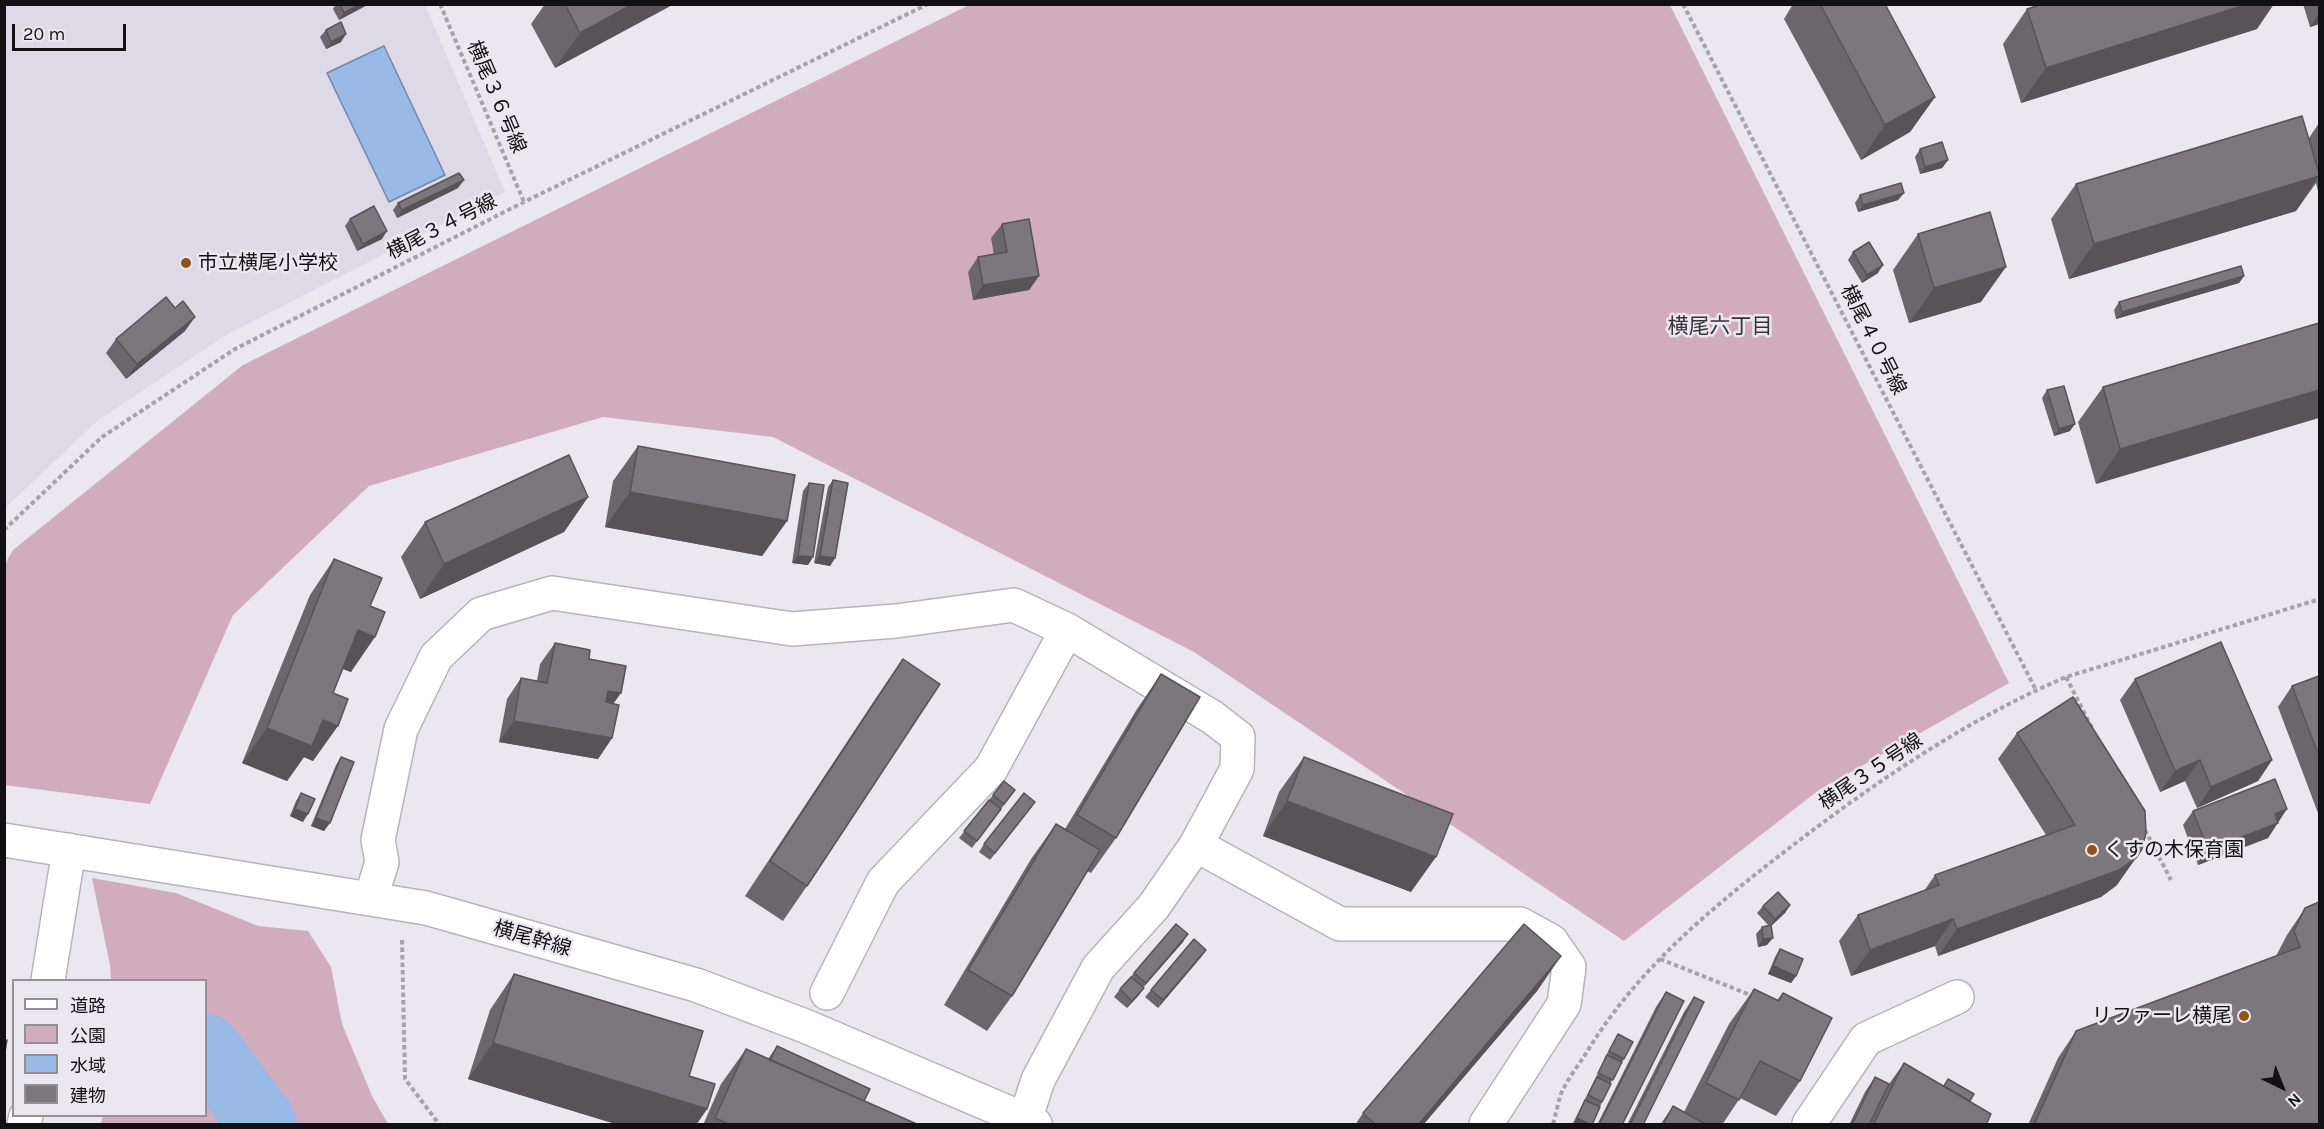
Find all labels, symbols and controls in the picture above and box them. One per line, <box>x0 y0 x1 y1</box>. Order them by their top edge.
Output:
scale bar <box>15 12 129 50</box>
text: 20 m <box>23 23 65 45</box>
street label: 横尾３６号線 <box>462 37 530 157</box>
street label: 横尾３４号線 <box>383 189 501 265</box>
place label: 市立横尾小学校 <box>198 251 338 275</box>
marker: 市立横尾小学校 <box>179 256 193 270</box>
street label: 横尾４０号線 <box>1835 281 1911 399</box>
district label: 横尾六丁目 <box>1668 314 1772 340</box>
street label: 横尾３５号線 <box>1815 729 1927 815</box>
place label: くすの木保育園 <box>2104 838 2244 862</box>
marker: くすの木保育園 <box>2085 843 2099 857</box>
street label: 横尾幹線 <box>490 916 574 962</box>
legend <box>12 979 207 1117</box>
text: 道路 <box>70 995 106 1017</box>
place label: リファーレ横尾 <box>2092 1004 2232 1028</box>
marker: リファーレ横尾 <box>2237 1009 2251 1023</box>
text: 公園 <box>70 1025 106 1047</box>
text: 水域 <box>70 1055 106 1077</box>
north arrow <box>2252 1057 2312 1117</box>
text: 建物 <box>70 1085 106 1107</box>
text: N <box>2284 1090 2305 1111</box>

